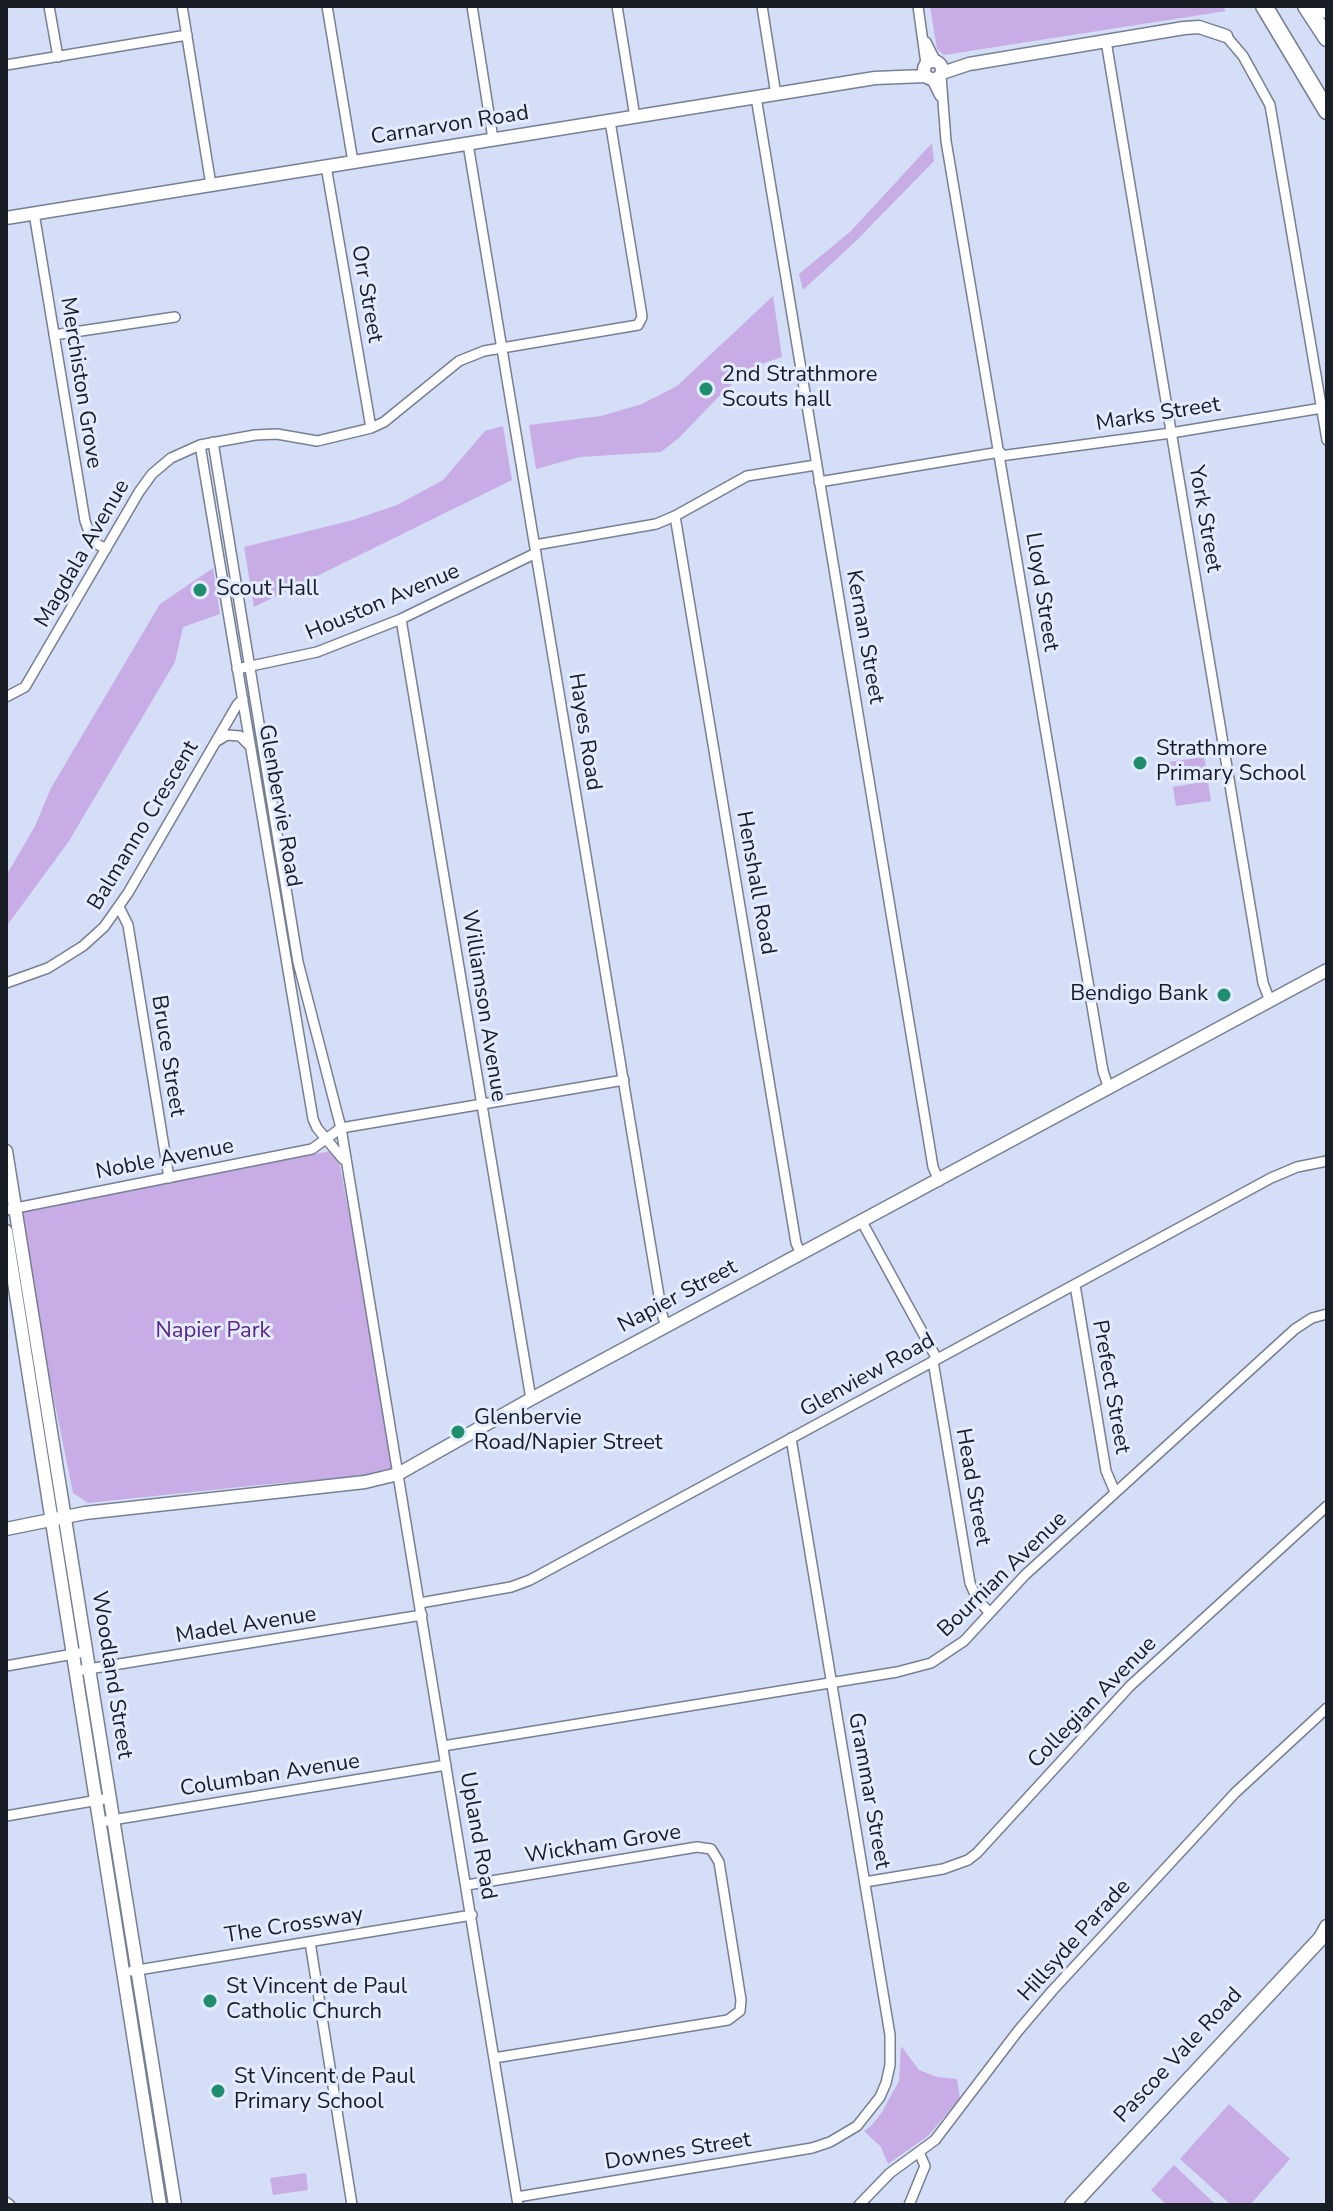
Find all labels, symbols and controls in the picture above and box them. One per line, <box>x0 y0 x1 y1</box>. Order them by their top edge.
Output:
street label: Carnarvon Road <box>369 100 531 152</box>
street label: Orr Street <box>344 243 388 345</box>
street label: Merchiston Grove <box>53 295 107 471</box>
place label: 2nd Strathmore Scouts hall <box>722 363 877 414</box>
marker: 2nd Strathmore Scouts hall <box>697 380 715 398</box>
street label: Marks Street <box>1094 392 1222 438</box>
street label: York Street <box>1182 463 1226 575</box>
street label: Magdala Avenue <box>30 475 136 633</box>
street label: Lloyd Street <box>1019 531 1063 653</box>
street label: Houston Avenue <box>302 559 464 647</box>
street label: Kernan Street <box>839 568 889 706</box>
place label: Scout Hall <box>216 577 319 603</box>
marker: Scout Hall <box>191 581 209 599</box>
street label: Hayes Road <box>562 671 606 793</box>
street label: Glenbervie Road <box>252 723 306 889</box>
street label: Balmanno Crescent <box>83 736 205 916</box>
place label: Strathmore Primary School <box>1156 737 1306 788</box>
marker: Strathmore Primary School <box>1131 754 1149 772</box>
street label: Henshall Road <box>729 809 781 957</box>
street label: Williamson Avenue <box>455 908 511 1104</box>
place label: Bendigo Bank <box>1070 982 1208 1008</box>
marker: Bendigo Bank <box>1215 986 1233 1004</box>
street label: Bruce Street <box>144 993 190 1119</box>
street label: Noble Avenue <box>94 1134 236 1186</box>
street label: Napier Street <box>614 1255 742 1339</box>
street label: Prefect Street <box>1085 1318 1135 1456</box>
park label: Napier Park <box>155 1319 271 1345</box>
street label: Glenview Road <box>796 1328 940 1424</box>
place label: Glenbervie Road/Napier Street <box>474 1406 663 1458</box>
marker: Glenbervie Road/Napier Street <box>449 1423 467 1441</box>
street label: Head Street <box>949 1426 995 1548</box>
street label: Bournian Avenue <box>933 1507 1073 1643</box>
street label: Woodland Street <box>85 1589 137 1761</box>
street label: Madel Avenue <box>174 1602 318 1650</box>
street label: Collegian Avenue <box>1023 1631 1163 1775</box>
street label: Grammar Street <box>841 1711 895 1871</box>
street label: Columban Avenue <box>178 1749 362 1803</box>
street label: Upland Road <box>453 1770 501 1902</box>
street label: Wickham Grove <box>523 1820 683 1870</box>
street label: Hillsyde Parade <box>1013 1874 1137 2008</box>
street label: The Crossway <box>223 1902 365 1950</box>
place label: St Vincent de Paul Catholic Church <box>226 1975 407 2026</box>
street label: Pascoe Vale Road <box>1109 1983 1249 2129</box>
marker: St Vincent de Paul Catholic Church <box>201 1992 219 2010</box>
place label: St Vincent de Paul Primary School <box>234 2065 415 2116</box>
marker: St Vincent de Paul Primary School <box>209 2082 227 2100</box>
street label: Downes Street <box>603 2127 753 2177</box>

